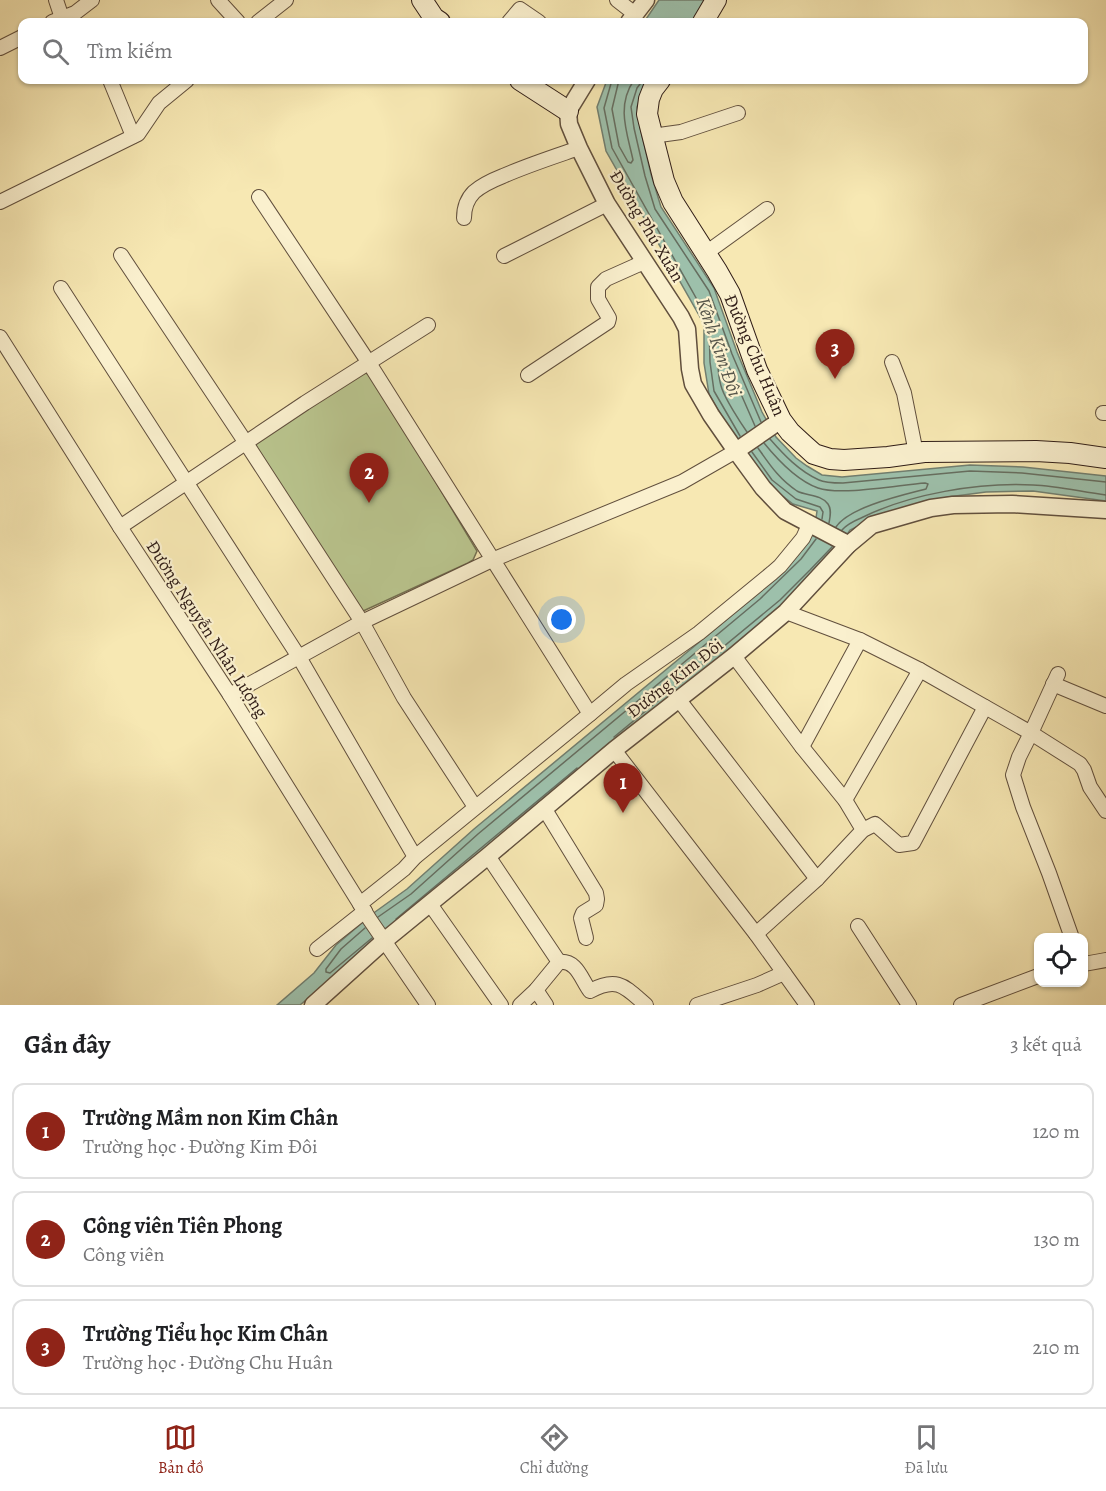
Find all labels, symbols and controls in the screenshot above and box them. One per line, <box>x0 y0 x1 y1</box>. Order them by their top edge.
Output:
search box <box>18 18 1088 84</box>
icon: search <box>39 35 72 68</box>
text: Tìm kiếm <box>87 36 173 66</box>
street label: Đường Phú Xuân <box>604 165 690 287</box>
street label: Đường Chu Huân <box>719 290 792 420</box>
water label: Kênh Kim Đôi <box>689 294 749 400</box>
pin: 3 <box>816 330 854 379</box>
pin: 2 <box>350 454 388 503</box>
street label: Đường Nguyễn Nhân Lượng <box>141 536 273 722</box>
your location <box>547 605 576 634</box>
street label: Đường Kim Đôi <box>622 633 728 723</box>
pin: 1 <box>604 764 642 813</box>
map controls <box>1034 933 1088 987</box>
button: locate <box>1034 933 1088 987</box>
text: Gần đây <box>24 1027 110 1062</box>
text: 3 kết quả <box>1010 1031 1082 1058</box>
text: Trường Mầm non Kim Chân <box>83 1103 338 1133</box>
text: 1 <box>42 1118 49 1145</box>
text: 120 m <box>1032 1118 1080 1145</box>
text: Trường học · Đường Kim Đôi <box>83 1133 318 1160</box>
text: Công viên Tiên Phong <box>83 1211 282 1241</box>
text: 2 <box>41 1226 50 1253</box>
text: 130 m <box>1034 1226 1080 1253</box>
text: Công viên <box>83 1241 164 1268</box>
text: Trường Tiểu học Kim Chân <box>83 1319 328 1349</box>
text: 3 <box>41 1334 50 1361</box>
text: 210 m <box>1032 1334 1080 1361</box>
text: Trường học · Đường Chu Huân <box>83 1349 333 1376</box>
tab: Bản đồ <box>158 1421 204 1479</box>
tab: Chỉ đường <box>520 1421 588 1479</box>
tab: Đã lưu <box>905 1421 948 1479</box>

